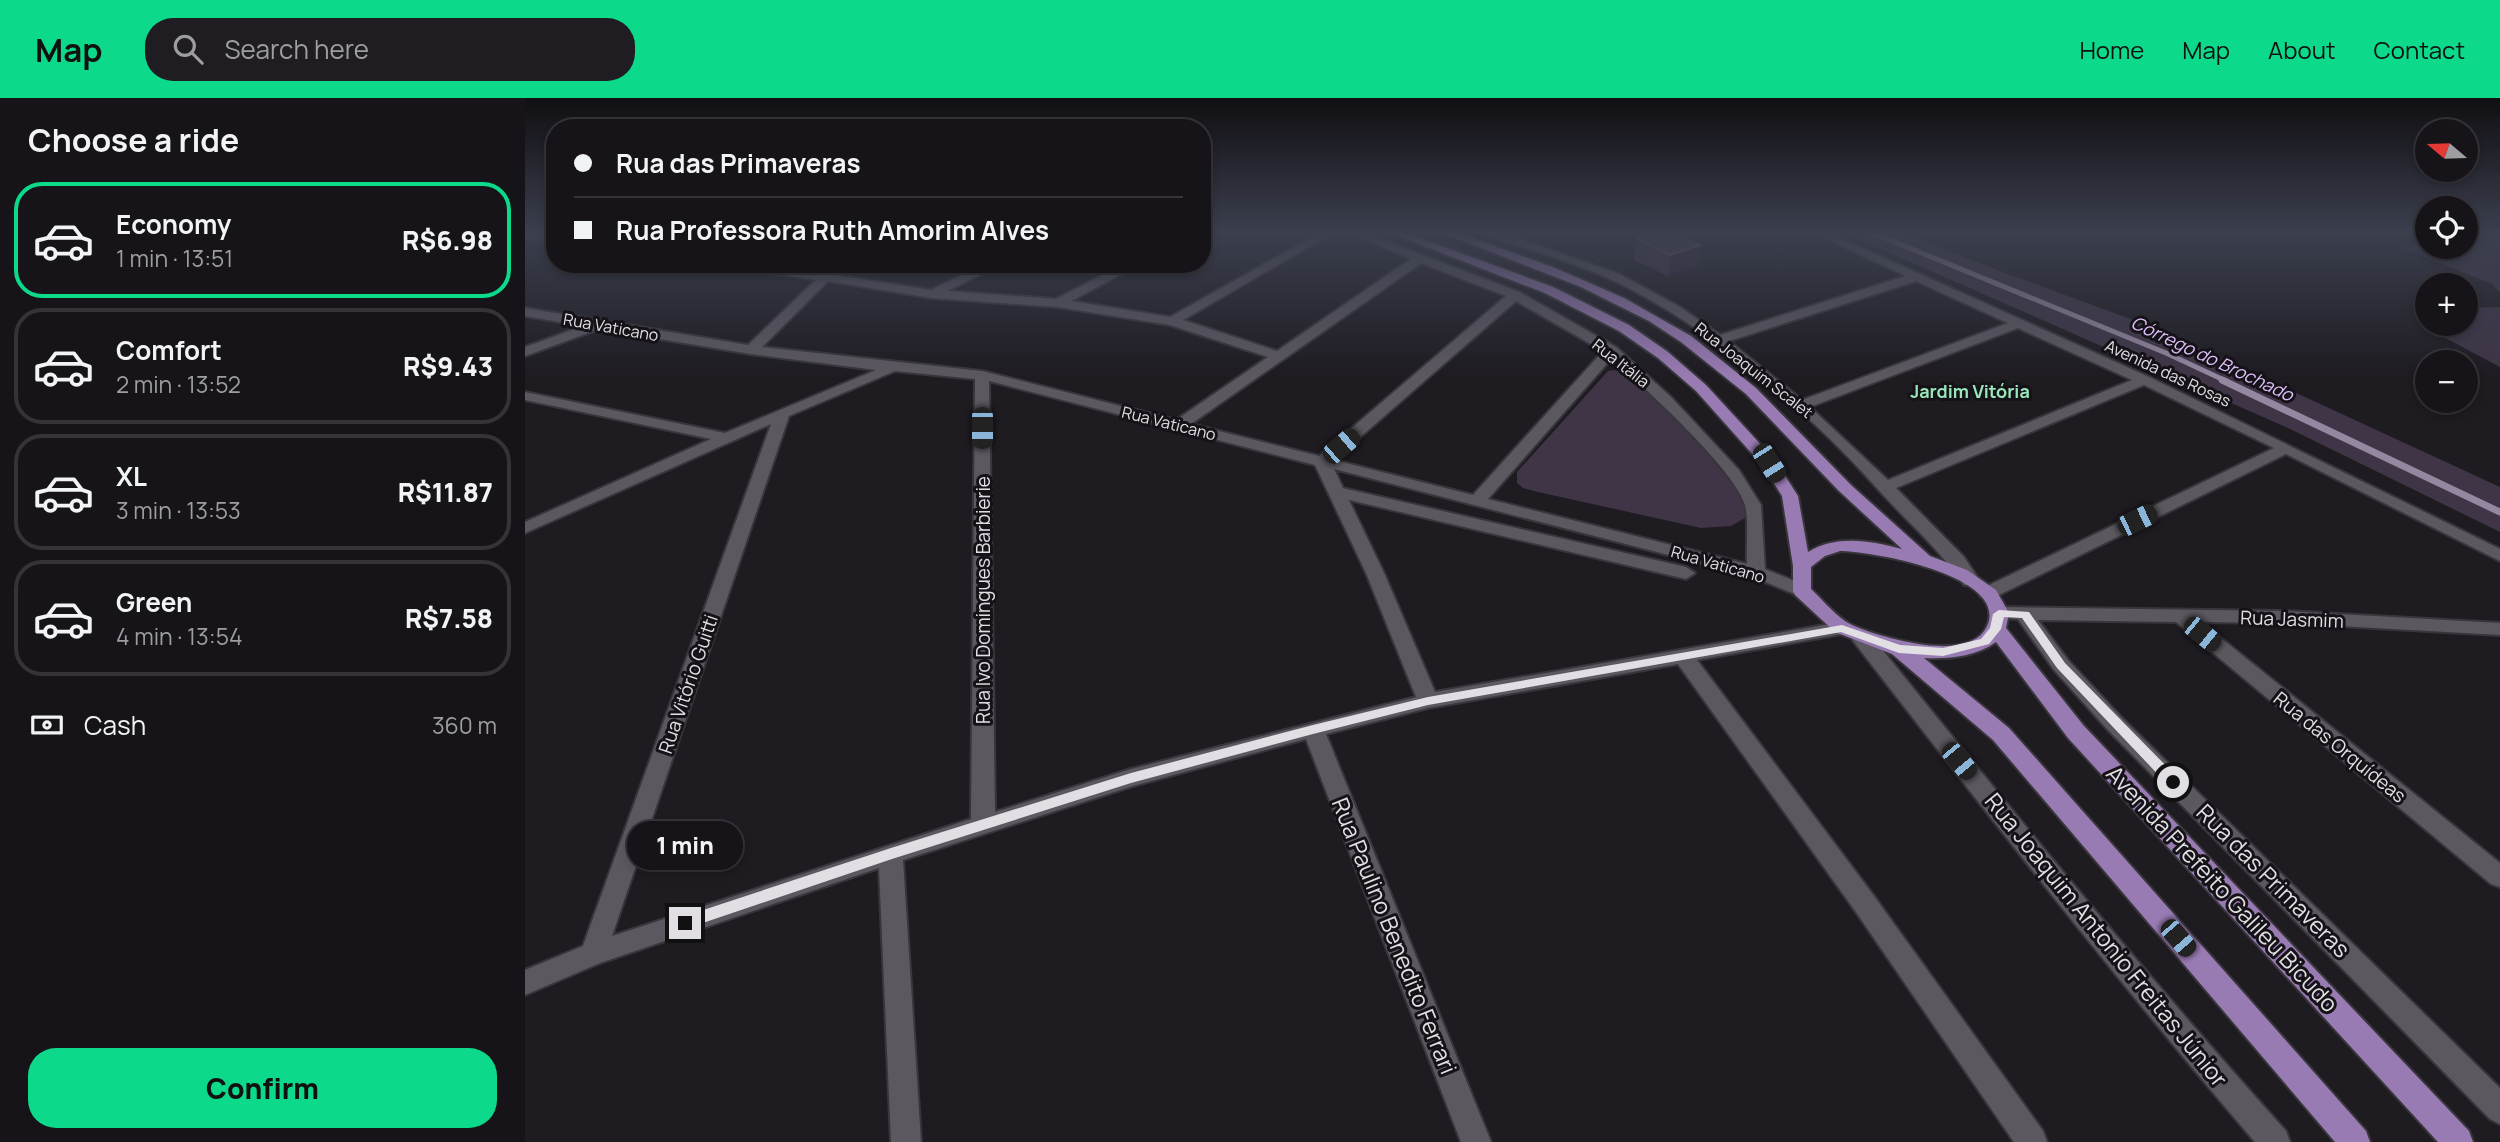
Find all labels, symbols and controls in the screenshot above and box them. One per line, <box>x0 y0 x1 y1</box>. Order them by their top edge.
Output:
search box <box>145 18 635 81</box>
text: Map <box>35 27 103 72</box>
icon: search <box>169 30 207 68</box>
text: Search here <box>225 31 369 67</box>
text: Home <box>2079 33 2144 66</box>
text: Map <box>2182 33 2230 66</box>
text: About <box>2268 33 2336 66</box>
text: Contact <box>2374 33 2465 66</box>
text: Choose a ride <box>28 118 239 162</box>
north arrow <box>2415 119 2478 182</box>
map controls <box>2415 119 2478 413</box>
text: Rua das Primaveras <box>616 145 861 181</box>
button: locate <box>2415 196 2478 259</box>
text: Economy <box>116 206 231 242</box>
icon: car <box>32 209 95 272</box>
text: Rua Professora Ruth Amorim Alves <box>616 212 1049 248</box>
text: R$6.98 <box>402 222 493 258</box>
text: 1 min · 13:51 <box>116 242 233 274</box>
button: + <box>2415 273 2478 336</box>
street label: Rua Vaticano <box>562 308 660 346</box>
water label: Córrego do Brochado <box>2127 310 2299 407</box>
street label: Rua Joaquim Scalet <box>1690 317 1818 423</box>
text: Comfort <box>116 332 222 368</box>
street label: Rua Itália <box>1588 334 1654 392</box>
street label: Avenida das Rosas <box>2102 334 2234 412</box>
icon: car <box>32 335 95 398</box>
text: R$9.43 <box>403 348 493 384</box>
button: − <box>2415 350 2478 413</box>
text: 2 min · 13:52 <box>116 368 241 400</box>
district label: Jardim Vitória <box>1910 379 2030 403</box>
street label: Rua Vaticano <box>1120 401 1218 445</box>
car <box>972 407 993 449</box>
car <box>1319 424 1364 468</box>
car <box>1749 440 1790 486</box>
text: XL <box>116 458 147 494</box>
icon: car <box>32 461 95 524</box>
text: R$11.87 <box>398 474 493 510</box>
street label: Rua Ivo Domingues Barbierie <box>970 476 996 724</box>
text: 3 min · 13:53 <box>116 494 241 526</box>
car <box>2114 501 2161 539</box>
street label: Rua Vaticano <box>1669 540 1767 588</box>
text: Green <box>116 584 192 620</box>
icon: car <box>32 587 95 650</box>
text: R$7.58 <box>405 600 493 636</box>
street label: Rua Jasmim <box>2240 604 2344 634</box>
street label: Rua Vitório Guitti <box>652 611 724 757</box>
car <box>2180 613 2225 655</box>
text: 4 min · 13:54 <box>116 620 243 652</box>
street label: Rua das Orquídeas <box>2268 685 2412 809</box>
icon: cash <box>28 706 66 744</box>
text: Cash <box>84 707 146 743</box>
text: 360 m <box>432 709 497 741</box>
car <box>1938 738 1981 784</box>
street label: Avenida Prefeito Galileu Bicudo <box>2100 758 2346 1019</box>
route start <box>2157 766 2189 798</box>
street label: Rua Joaquim Antonio Freitas Júnior <box>1978 786 2235 1093</box>
street label: Rua Paulino Benedito Ferrari <box>1325 793 1465 1079</box>
street label: Rua das Primaveras <box>2190 796 2358 964</box>
callout: 1 min <box>627 822 743 870</box>
text: 1 min <box>656 829 714 861</box>
route end <box>669 907 701 939</box>
car <box>2157 915 2200 961</box>
button: Confirm <box>28 1048 497 1128</box>

